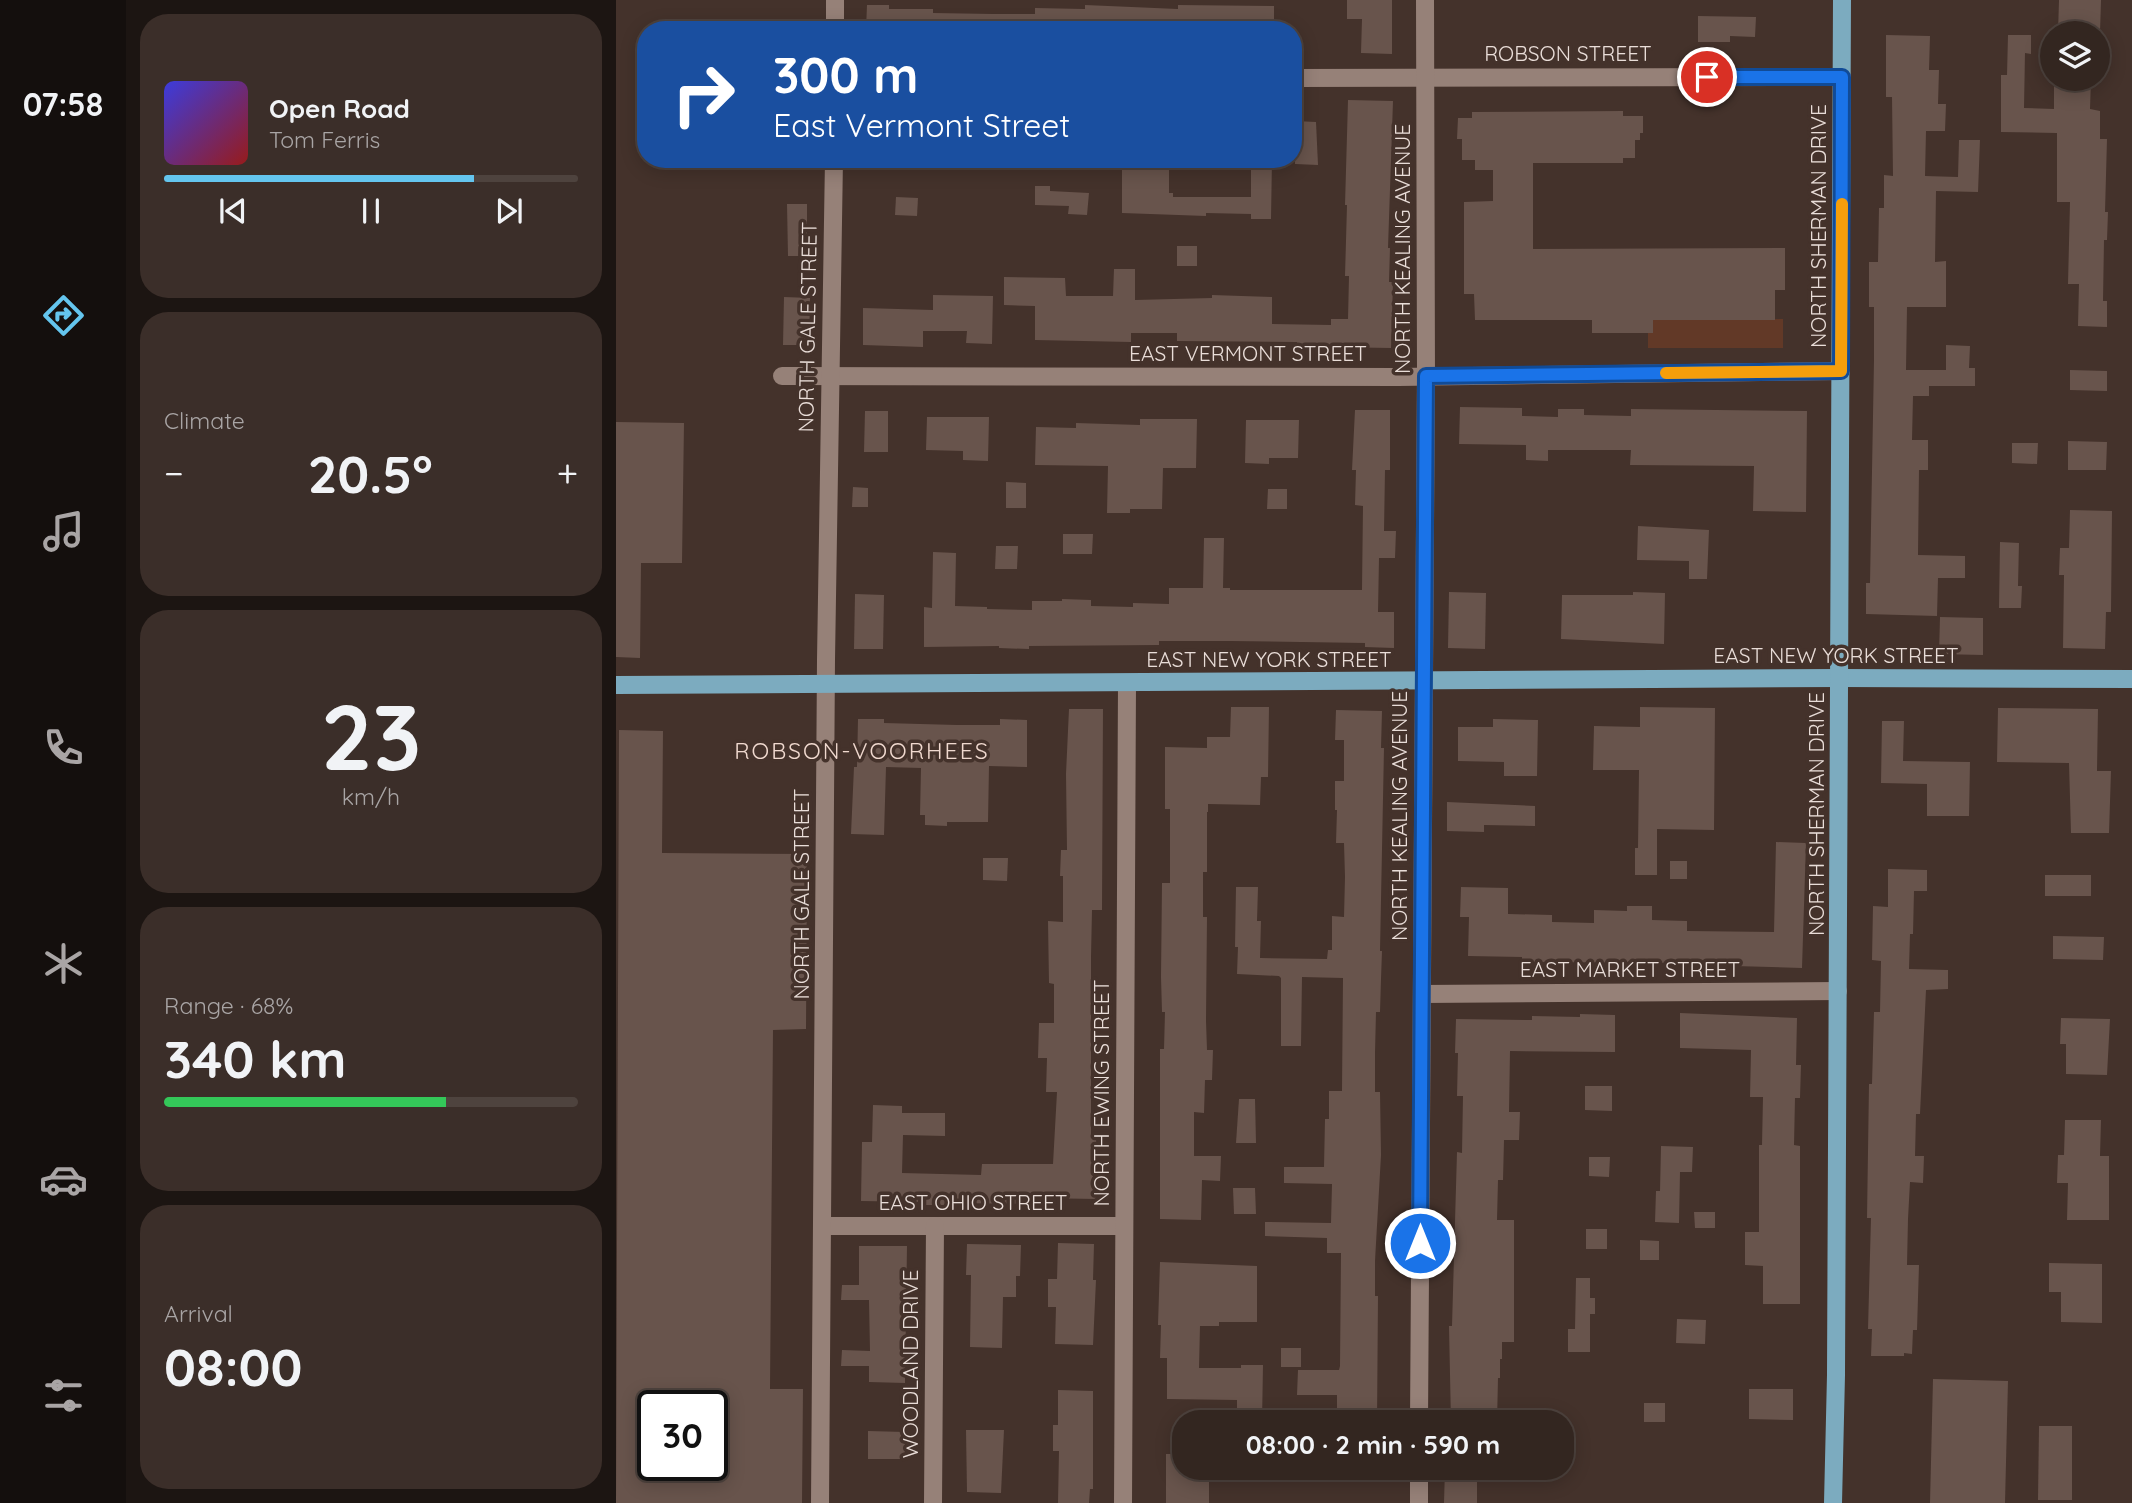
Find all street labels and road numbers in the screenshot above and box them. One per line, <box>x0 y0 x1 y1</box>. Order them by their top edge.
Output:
street label: ROBSON STREET <box>1484 40 1652 66</box>
street label: NORTH SHERMAN DRIVE <box>1805 104 1831 348</box>
street label: NORTH KEALING AVENUE <box>1389 124 1415 374</box>
street label: NORTH GALE STREET <box>792 221 822 433</box>
street label: EAST VERMONT STREET <box>1129 340 1367 366</box>
street label: EAST NEW YORK STREET <box>1713 642 1959 668</box>
street label: EAST NEW YORK STREET <box>1146 646 1392 672</box>
street label: NORTH KEALING AVENUE <box>1386 691 1412 941</box>
street label: NORTH SHERMAN DRIVE <box>1803 692 1829 936</box>
street label: NORTH GALE STREET <box>788 789 814 999</box>
street label: EAST MARKET STREET <box>1520 956 1740 982</box>
street label: NORTH EWING STREET <box>1088 980 1114 1206</box>
street label: EAST OHIO STREET <box>878 1189 1068 1215</box>
street label: WOODLAND DRIVE <box>897 1270 923 1458</box>

